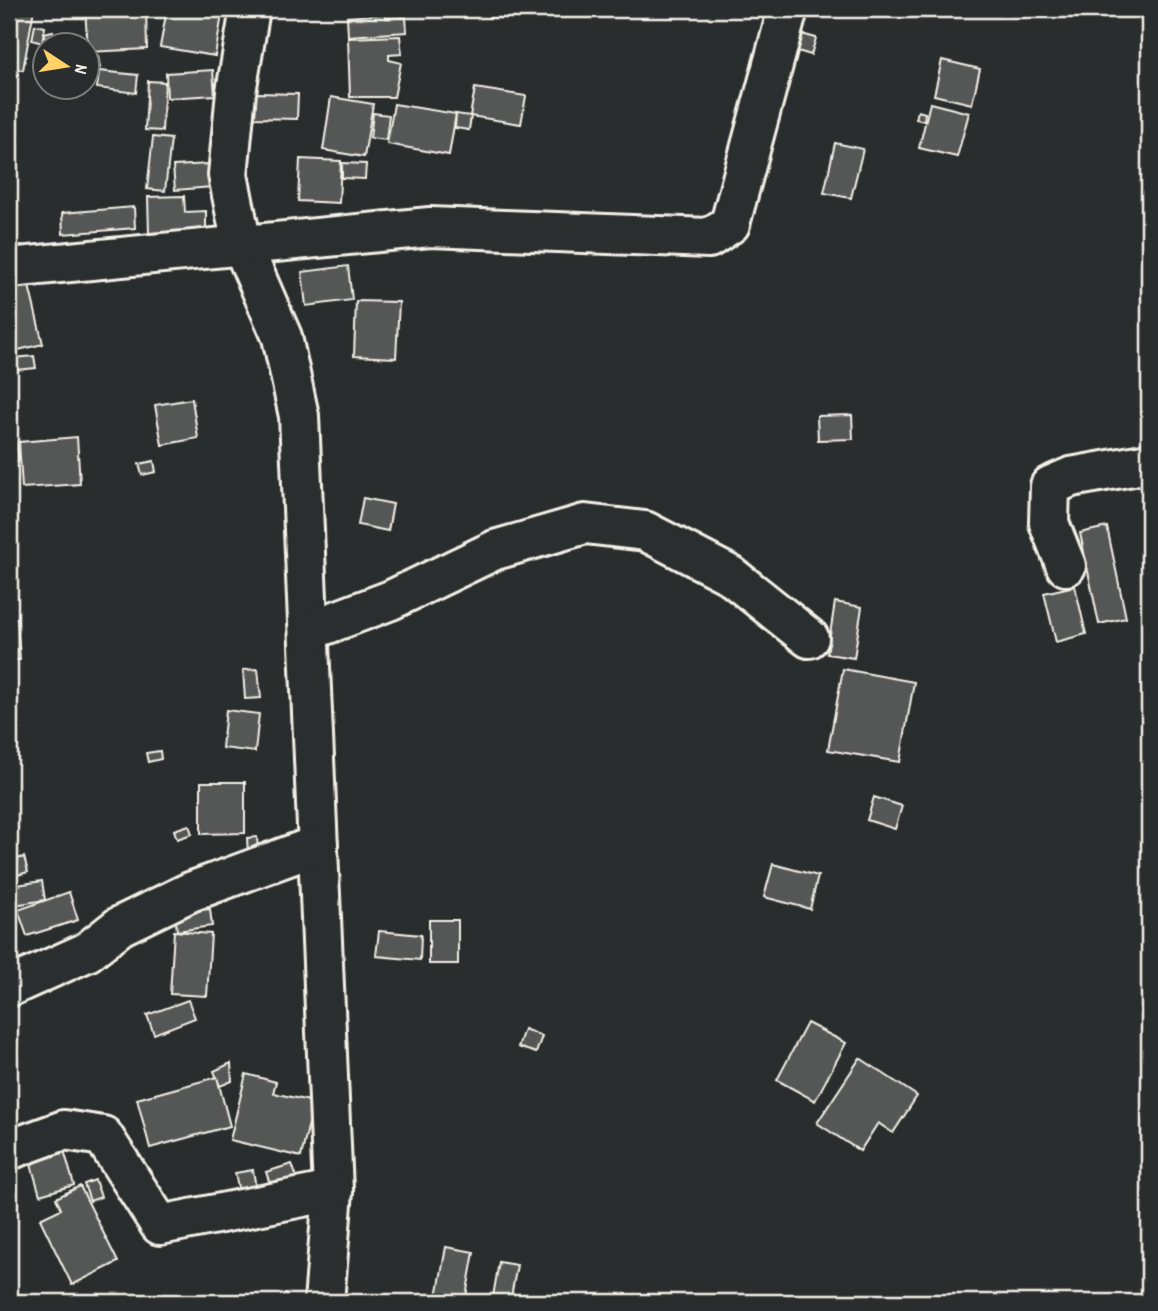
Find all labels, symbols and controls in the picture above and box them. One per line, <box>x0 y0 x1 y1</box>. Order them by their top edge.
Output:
north arrow <box>32 32 102 102</box>
text: N <box>65 61 93 76</box>

